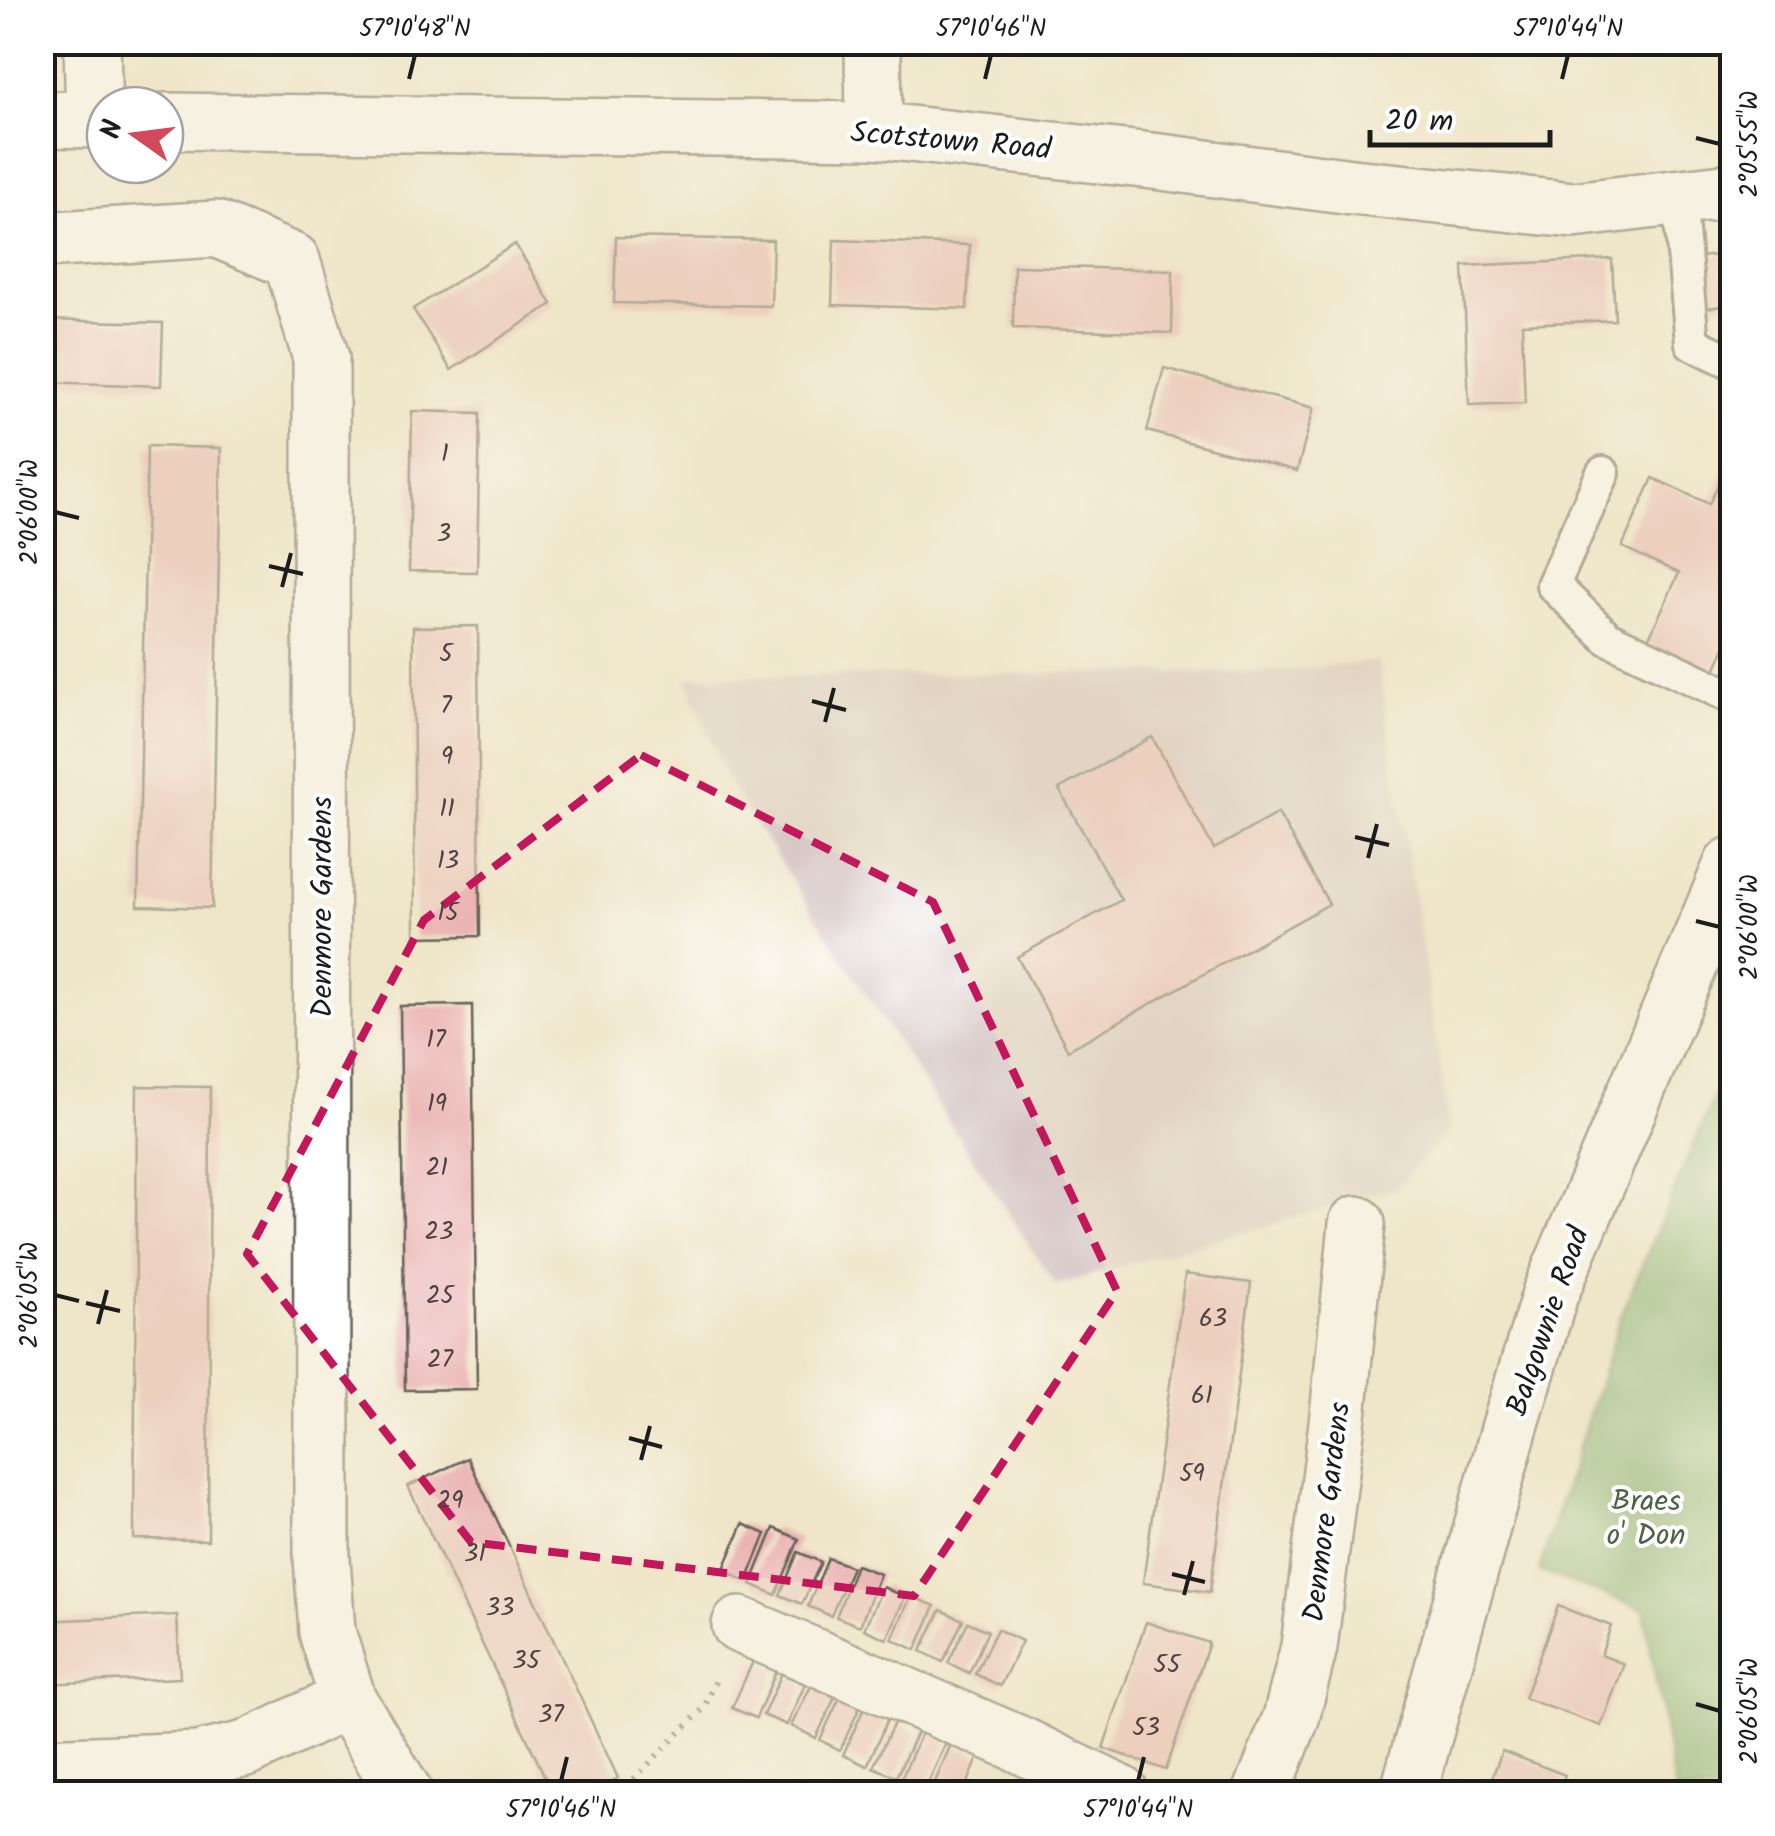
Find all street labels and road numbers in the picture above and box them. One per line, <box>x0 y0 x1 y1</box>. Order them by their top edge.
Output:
street label: Scotstown Road <box>849 109 1054 175</box>
street label: Denmore Gardens <box>299 796 347 1018</box>
street label: Balgownie Road <box>1494 1220 1604 1423</box>
street label: Denmore Gardens <box>1291 1399 1365 1625</box>

